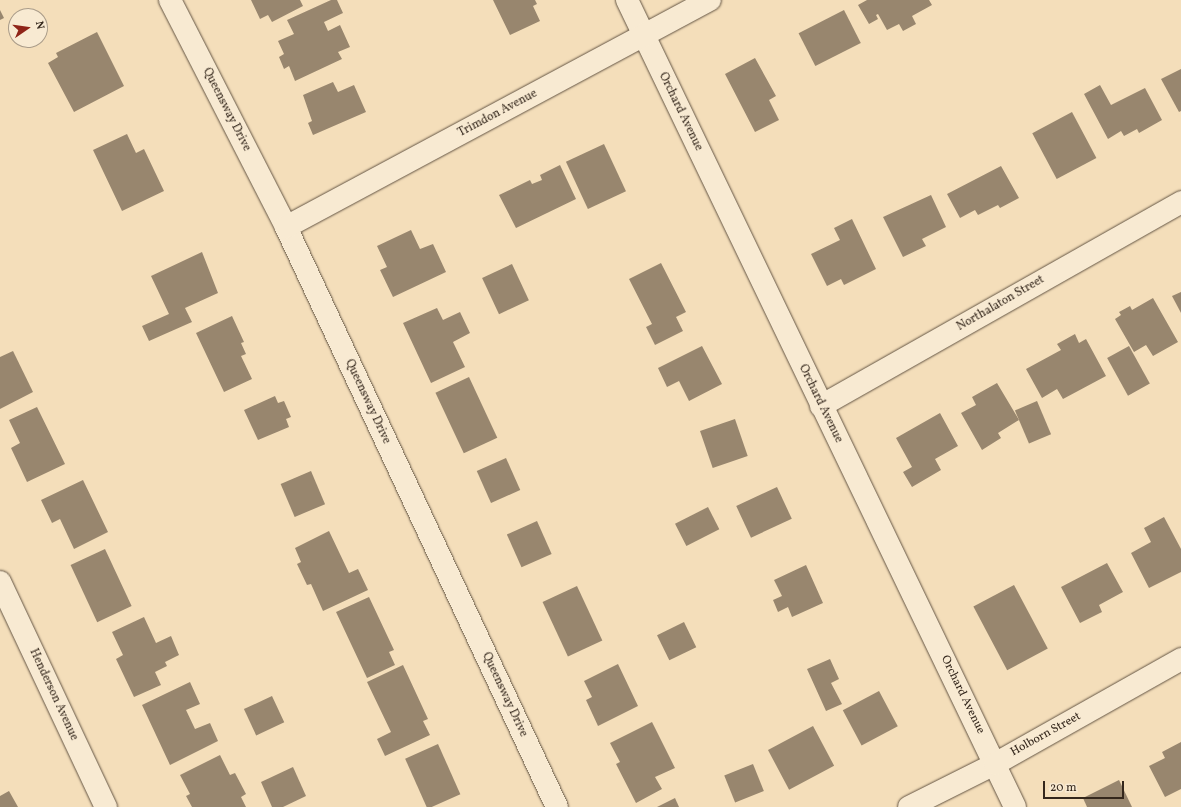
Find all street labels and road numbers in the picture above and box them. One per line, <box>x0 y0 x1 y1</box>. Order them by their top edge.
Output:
street label: Queensway Drive <box>199 66 253 154</box>
street label: Orchard Avenue <box>655 70 705 154</box>
street label: Trimdon Avenue <box>456 87 540 141</box>
street label: Northalaton Street <box>955 273 1047 335</box>
street label: Queensway Drive <box>341 357 393 447</box>
street label: Orchard Avenue <box>795 362 845 446</box>
street label: Henderson Avenue <box>25 647 81 743</box>
street label: Queensway Drive <box>478 650 530 740</box>
street label: Orchard Avenue <box>937 653 987 737</box>
street label: Holborn Street <box>1008 710 1084 760</box>

